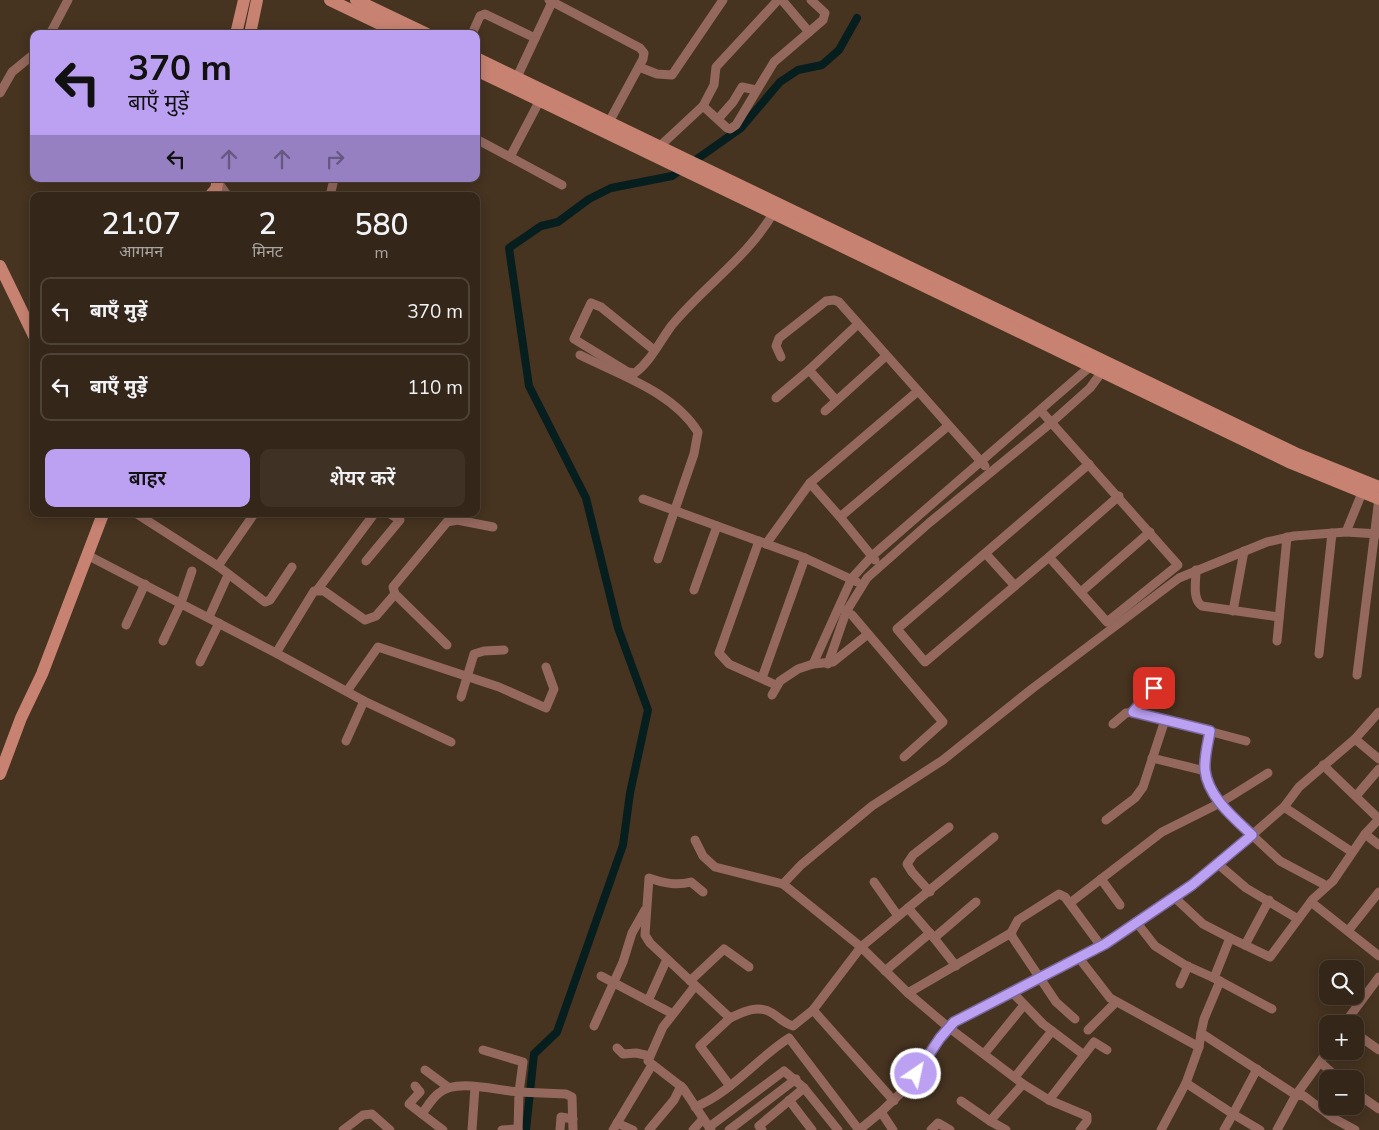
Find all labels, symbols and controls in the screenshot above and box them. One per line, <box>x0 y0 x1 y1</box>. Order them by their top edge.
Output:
text: 370 m <box>128 45 232 89</box>
icon: left <box>45 50 110 115</box>
text: बाएँ मुड़ें <box>128 88 189 116</box>
icon: left <box>162 145 190 173</box>
icon: ahead <box>215 145 243 173</box>
icon: ahead <box>268 145 296 173</box>
icon: right <box>321 145 349 173</box>
text: 21:07 <box>102 204 181 242</box>
text: 2 <box>259 204 277 242</box>
text: 580 <box>354 205 408 243</box>
text: आगमन <box>119 241 163 261</box>
text: मिनट <box>252 241 283 261</box>
text: m <box>374 242 388 262</box>
icon: left <box>47 297 75 325</box>
text: बाएँ मुड़ें <box>90 298 147 322</box>
text: 370 m <box>407 299 463 323</box>
icon: left <box>47 373 75 401</box>
text: बाएँ मुड़ें <box>90 374 147 398</box>
text: 110 m <box>407 375 463 399</box>
button: बाहर <box>45 449 250 507</box>
button: शेयर करें <box>260 449 465 507</box>
pin <box>1133 667 1175 709</box>
icon: arrive <box>1140 674 1168 702</box>
map controls <box>1319 960 1364 1115</box>
button: search <box>1319 960 1364 1005</box>
button: + <box>1319 1015 1364 1060</box>
position arrow <box>889 1047 941 1099</box>
button: − <box>1319 1070 1364 1115</box>

